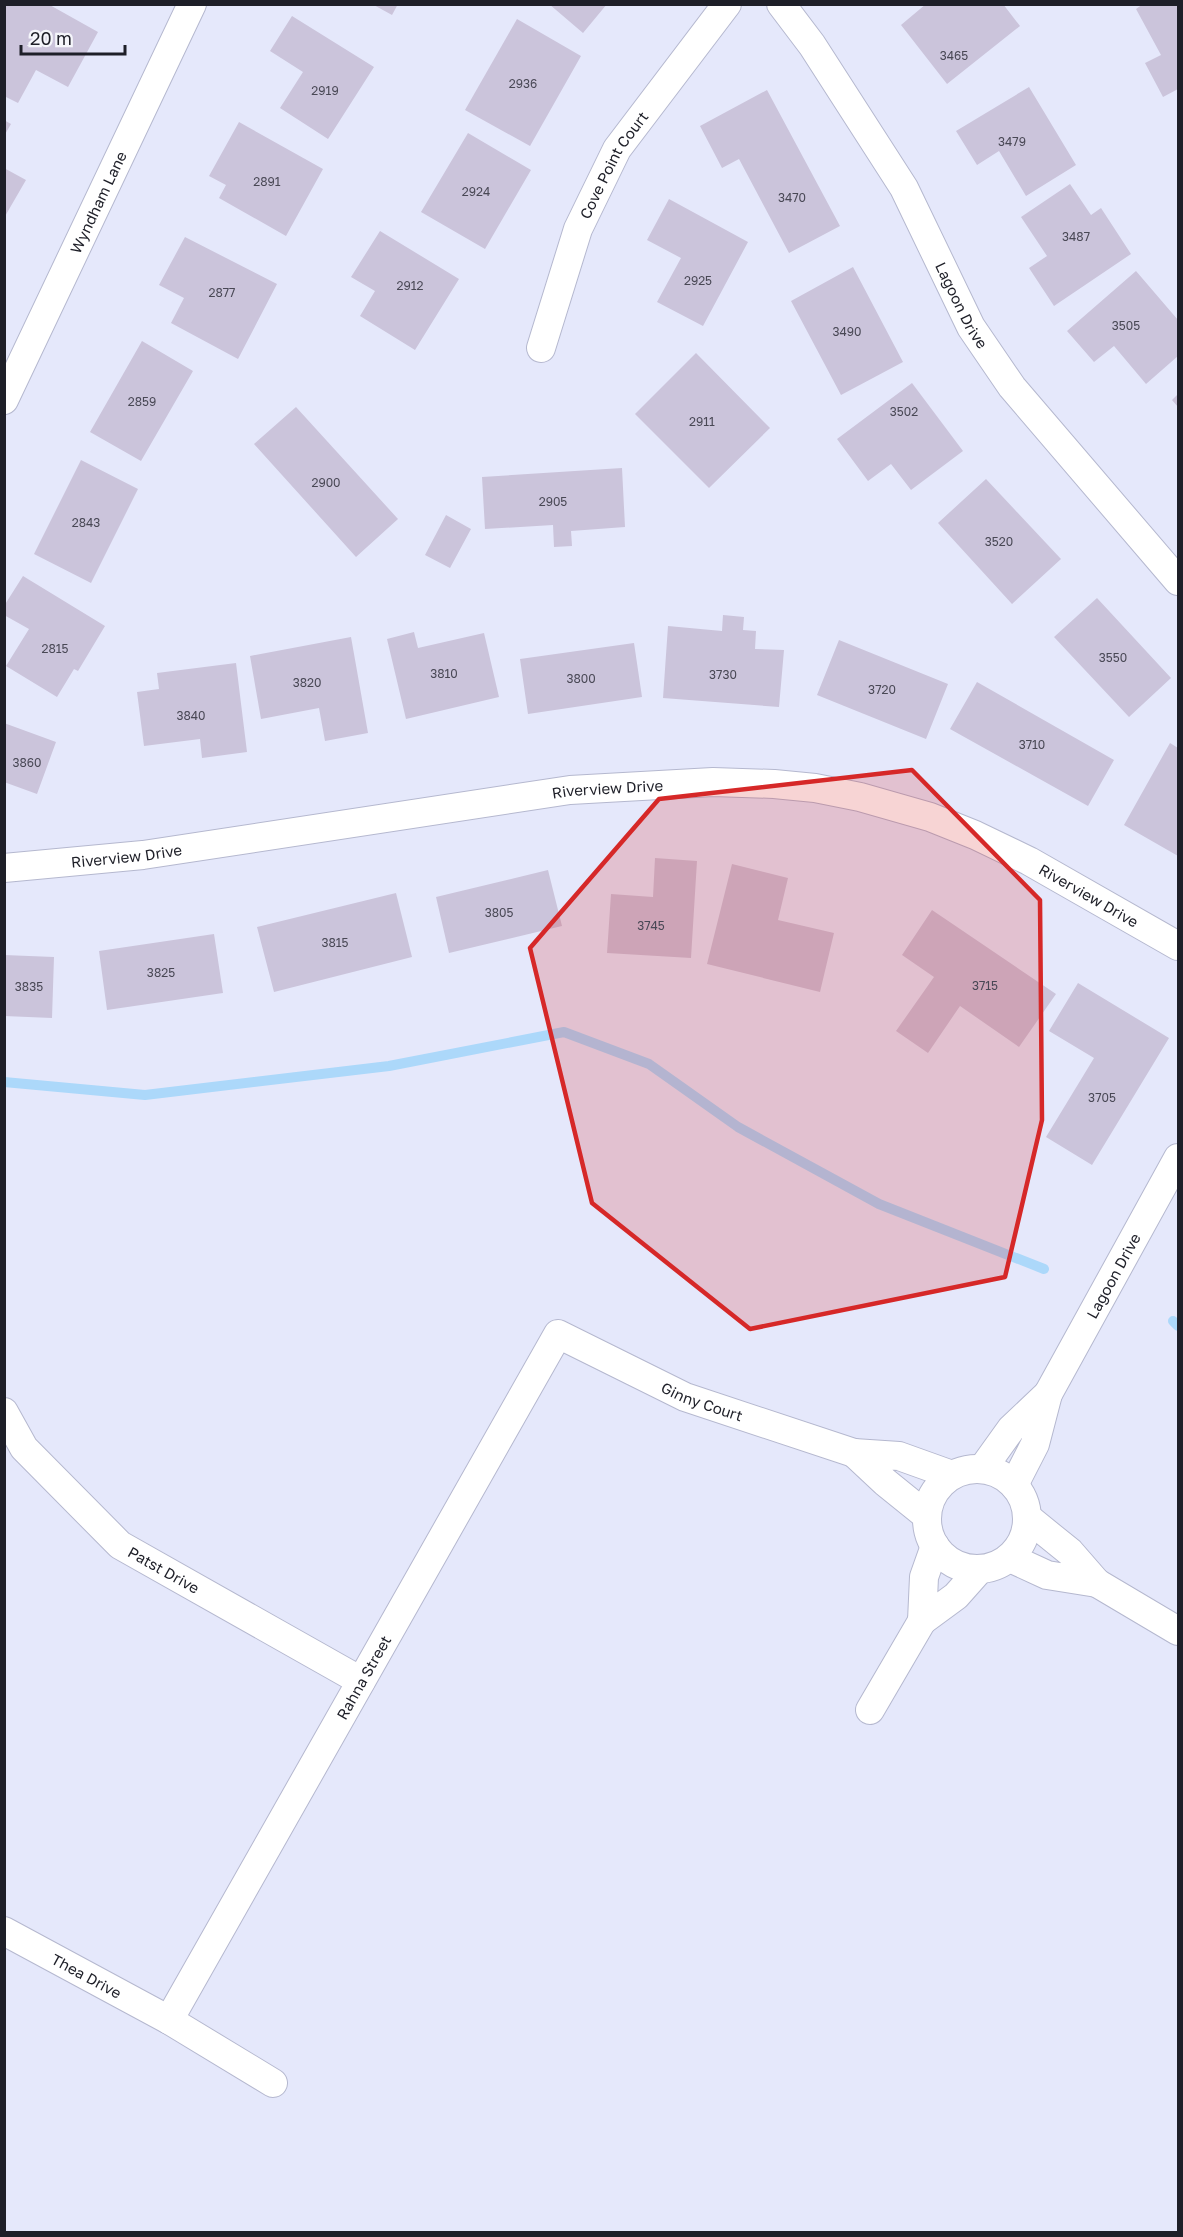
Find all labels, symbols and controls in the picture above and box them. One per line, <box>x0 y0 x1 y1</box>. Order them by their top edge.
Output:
scale bar <box>21 18 124 56</box>
text: 20 m <box>30 27 72 49</box>
house number: 3465 <box>940 48 968 63</box>
house number: 2936 <box>509 76 537 91</box>
house number: 2919 <box>311 83 339 98</box>
street label: Cove Point Court <box>575 108 651 222</box>
house number: 3479 <box>998 134 1026 149</box>
street label: Wyndham Lane <box>66 148 130 256</box>
house number: 2891 <box>253 174 281 189</box>
house number: 2924 <box>462 184 490 199</box>
house number: 3470 <box>778 190 806 205</box>
house number: 3487 <box>1062 229 1090 244</box>
street label: Lagoon Drive <box>932 259 992 352</box>
house number: 2925 <box>684 273 712 288</box>
house number: 2912 <box>396 278 424 293</box>
house number: 2877 <box>208 285 236 300</box>
house number: 3505 <box>1112 318 1140 333</box>
house number: 3490 <box>832 324 862 339</box>
house number: 2859 <box>128 394 156 409</box>
house number: 3502 <box>890 404 918 419</box>
house number: 2911 <box>689 414 715 429</box>
house number: 2900 <box>311 475 341 490</box>
house number: 2905 <box>539 494 567 509</box>
house number: 2843 <box>72 515 100 530</box>
house number: 3520 <box>985 534 1013 549</box>
house number: 2815 <box>41 641 69 656</box>
house number: 3550 <box>1099 650 1127 665</box>
house number: 3810 <box>430 666 458 681</box>
house number: 3730 <box>709 667 737 682</box>
house number: 3800 <box>566 671 596 686</box>
house number: 3820 <box>293 675 321 690</box>
house number: 3720 <box>868 682 896 697</box>
house number: 3840 <box>176 708 206 723</box>
house number: 3710 <box>1019 737 1045 752</box>
house number: 3860 <box>12 755 42 770</box>
street label: Riverview Drive <box>551 776 664 802</box>
street label: Riverview Drive <box>70 840 183 871</box>
street label: Riverview Drive <box>1036 860 1142 931</box>
house number: 3805 <box>485 905 513 920</box>
house number: 3745 <box>637 918 665 933</box>
house number: 3815 <box>321 935 349 950</box>
house number: 3825 <box>147 965 175 980</box>
house number: 3715 <box>972 978 998 993</box>
house number: 3835 <box>15 979 43 994</box>
house number: 3705 <box>1088 1090 1116 1105</box>
street label: Lagoon Drive <box>1082 1230 1144 1322</box>
street label: Ginny Court <box>659 1378 745 1425</box>
street label: Patst Drive <box>125 1542 203 1597</box>
street label: Rahna Street <box>332 1632 394 1722</box>
street label: Thea Drive <box>49 1949 125 2002</box>

